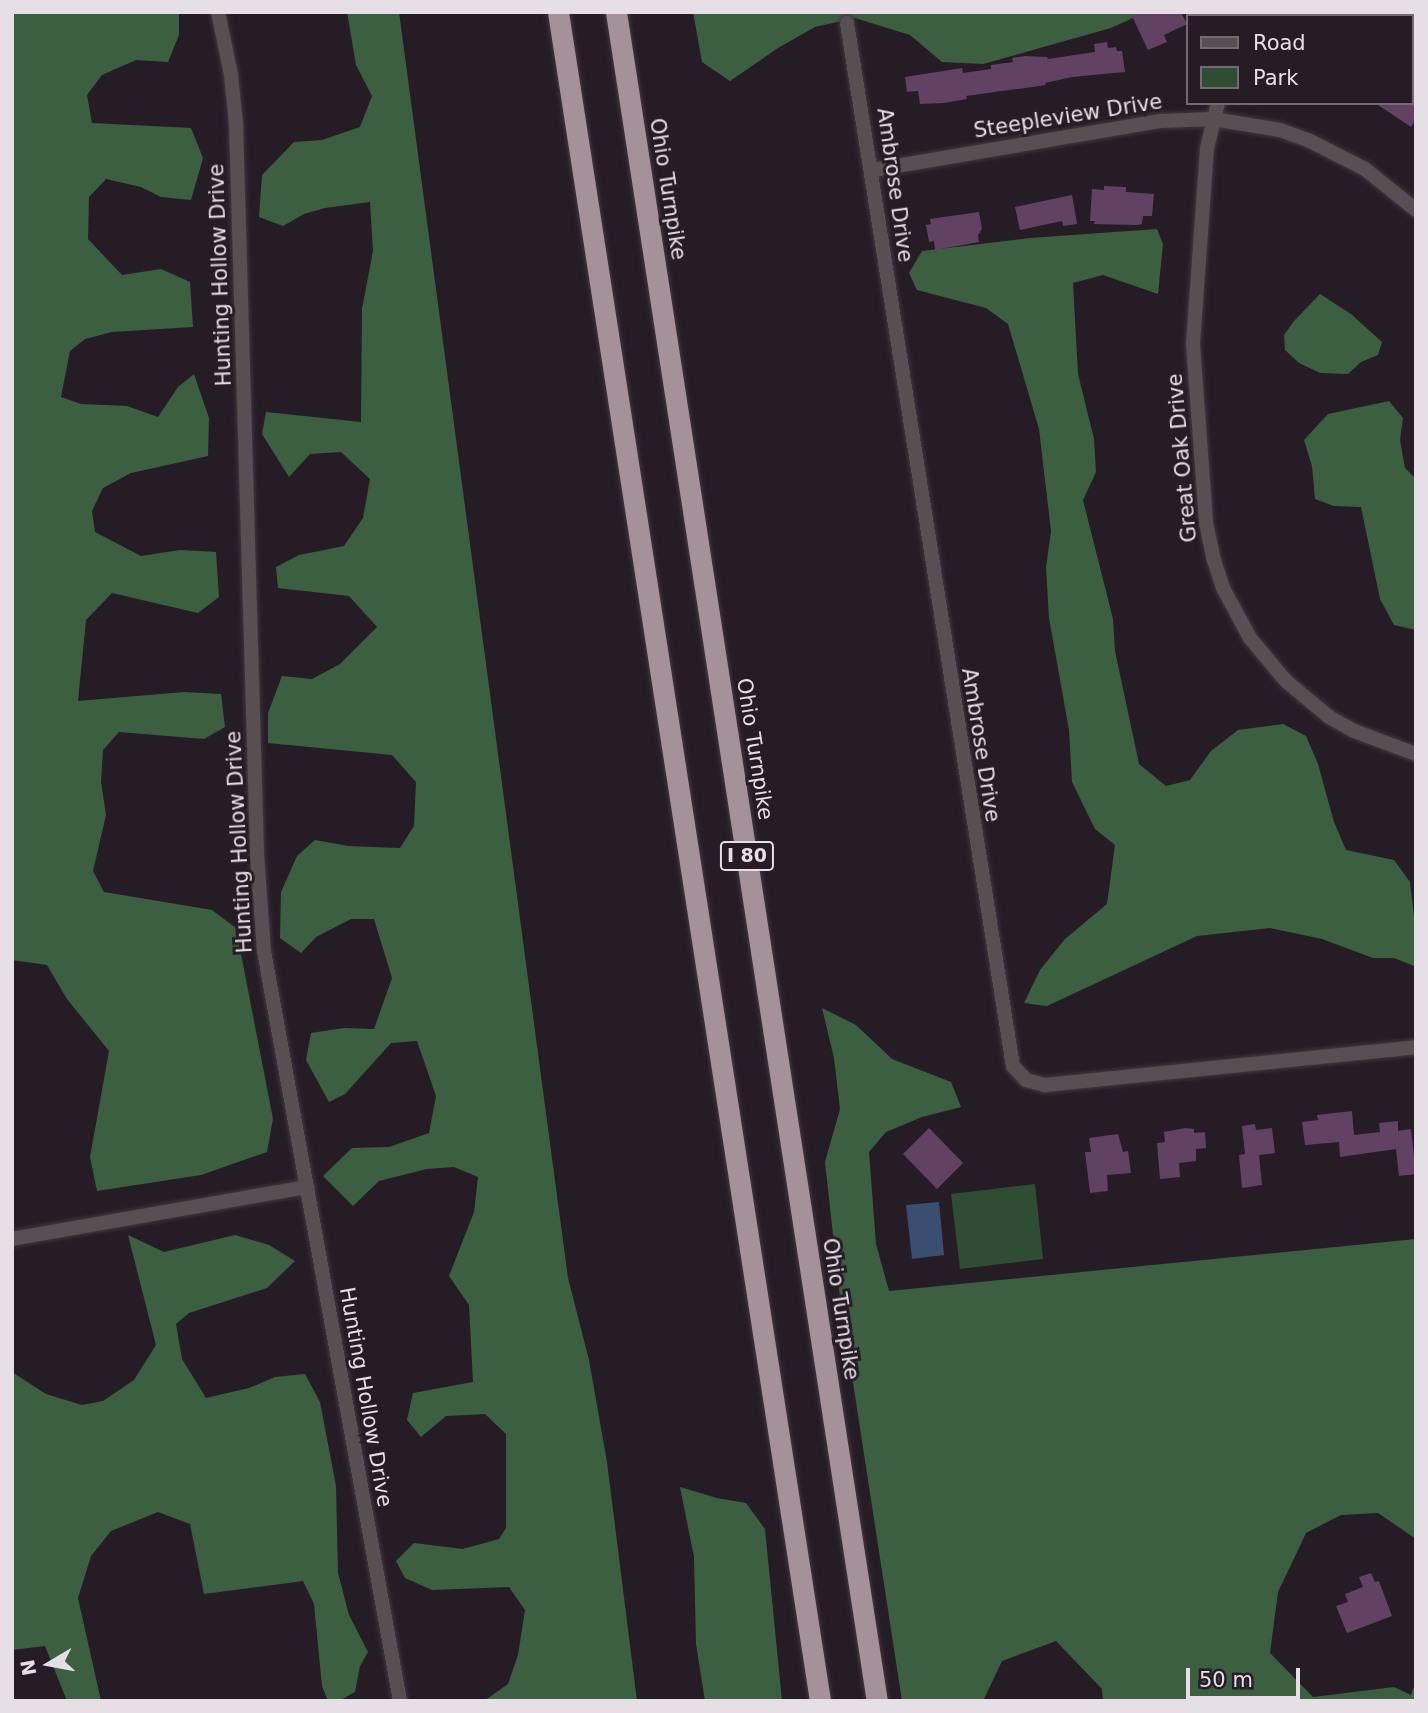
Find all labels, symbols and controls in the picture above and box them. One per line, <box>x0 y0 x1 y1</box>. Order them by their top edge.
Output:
legend <box>1186 14 1414 105</box>
text: Road <box>1253 31 1306 55</box>
text: Park <box>1253 66 1298 90</box>
street label: Steepleview Drive <box>972 89 1164 143</box>
street label: Ambrose Drive <box>872 106 918 264</box>
street label: Ohio Turnpike <box>644 116 692 262</box>
street label: Hunting Hollow Drive <box>204 163 236 387</box>
street label: Great Oak Drive <box>1162 373 1202 543</box>
street label: Ambrose Drive <box>956 666 1006 824</box>
street label: Ohio Turnpike <box>731 676 779 822</box>
street label: Hunting Hollow Drive <box>221 730 257 954</box>
road number: I 80 <box>719 841 775 872</box>
street label: Ohio Turnpike <box>817 1236 865 1382</box>
street label: Hunting Hollow Drive <box>334 1285 398 1509</box>
north arrow <box>14 1629 84 1699</box>
scale bar <box>1190 1654 1304 1698</box>
text: N <box>16 1658 41 1677</box>
text: 50 m <box>1199 1668 1253 1692</box>

